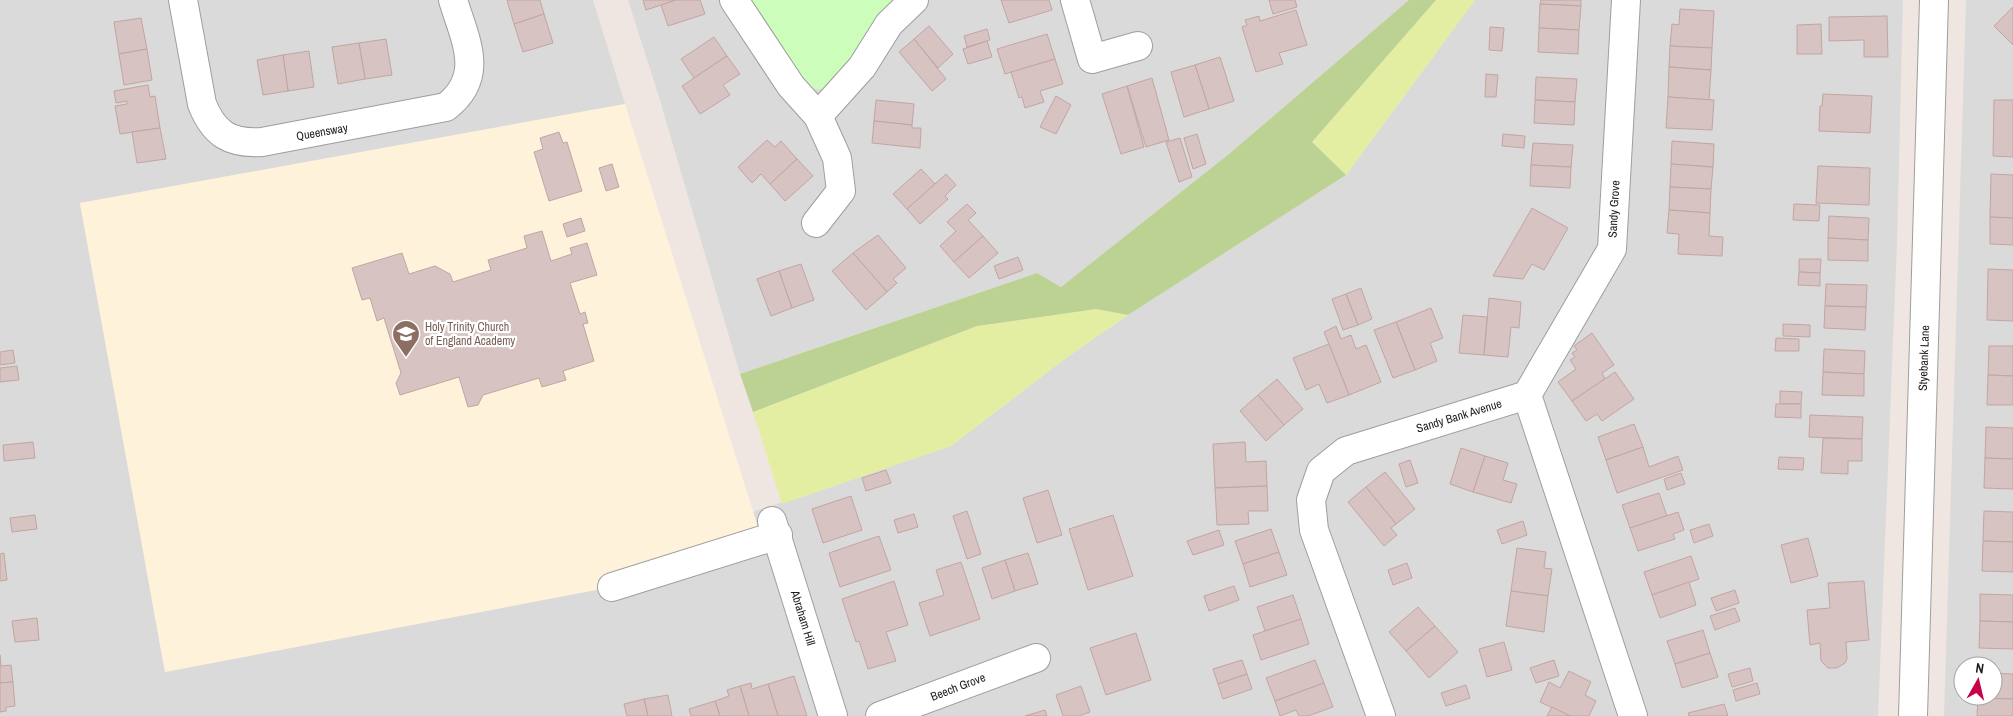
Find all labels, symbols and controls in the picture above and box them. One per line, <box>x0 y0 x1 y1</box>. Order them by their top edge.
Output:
street label: Queensway <box>295 120 349 144</box>
street label: Sandy Grove <box>1605 180 1623 238</box>
school or university icon: Holy Trinity Church of England Academy <box>391 319 421 358</box>
place label: Holy Trinity Church of England Academy <box>425 319 515 349</box>
street label: Styebank Lane <box>1915 325 1933 391</box>
street label: Sandy Bank Avenue <box>1414 395 1504 437</box>
street label: Abraham Hill <box>787 588 819 648</box>
north arrow <box>1953 656 2003 706</box>
text: N <box>1974 659 1985 678</box>
street label: Beech Grove <box>928 669 988 705</box>

